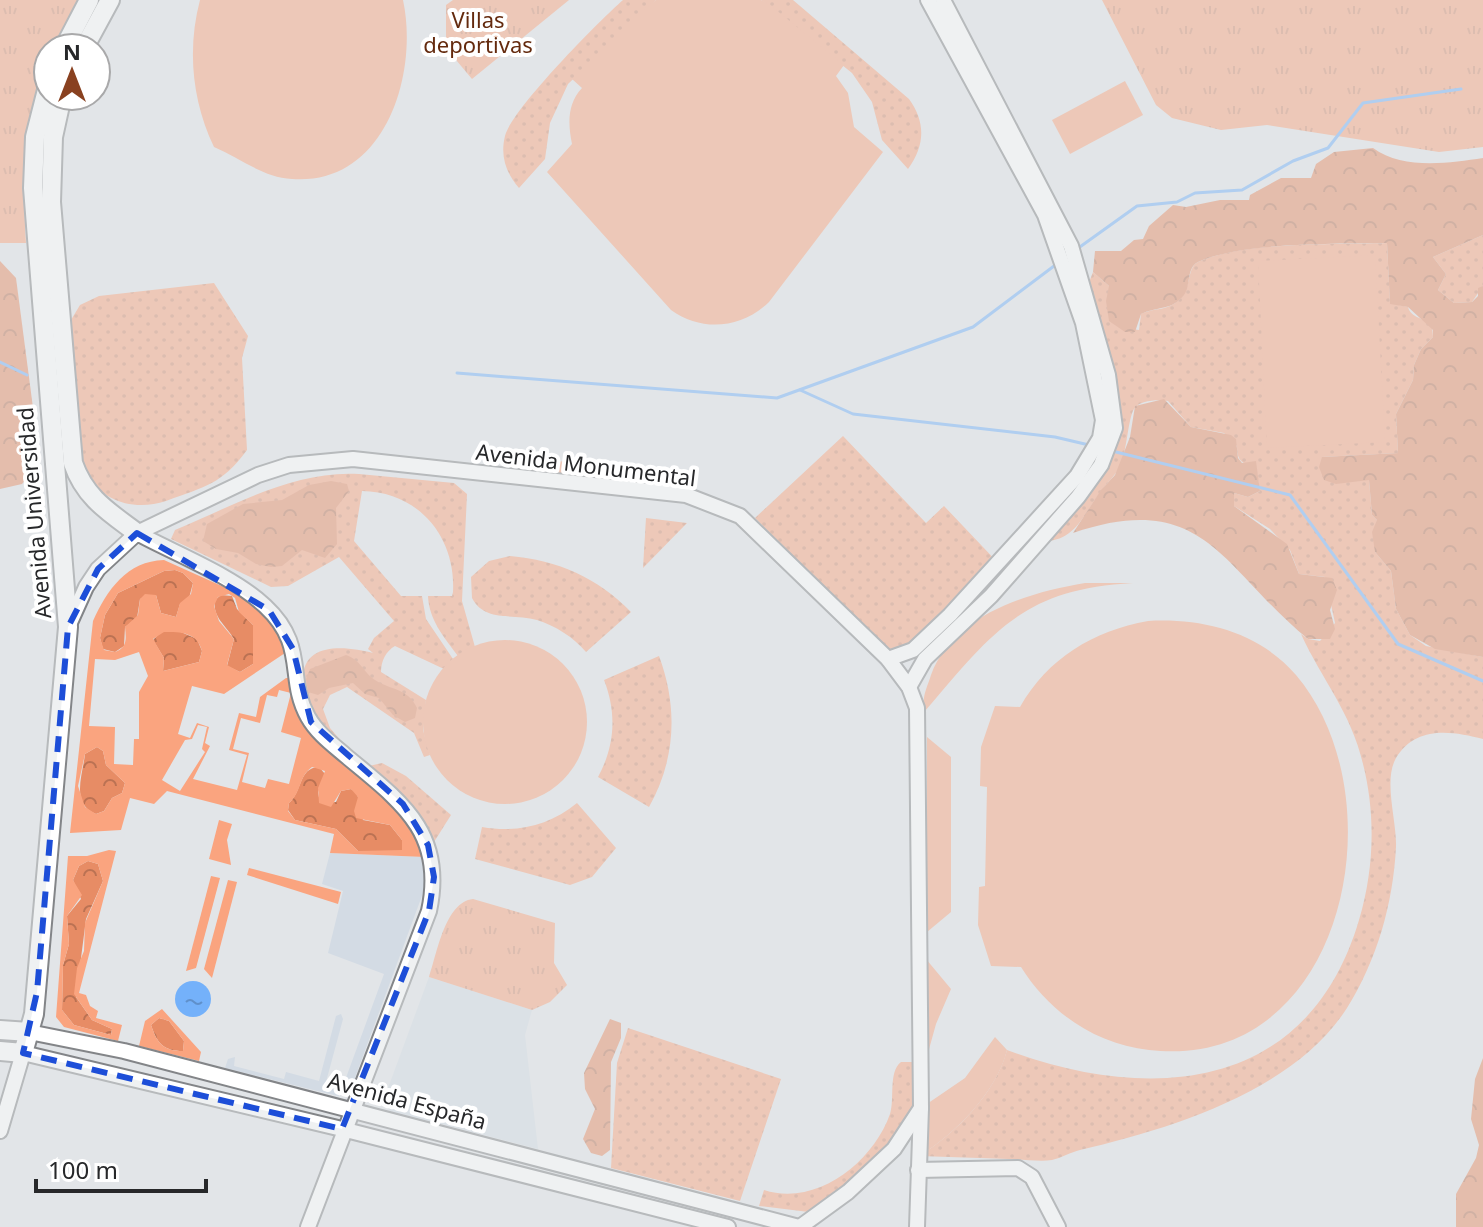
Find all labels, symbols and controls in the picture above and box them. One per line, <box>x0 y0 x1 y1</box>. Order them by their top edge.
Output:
park label: Villas deportivas <box>423 4 533 59</box>
north arrow <box>32 32 112 112</box>
text: N <box>63 36 81 66</box>
street label: Avenida Universidad <box>9 406 57 620</box>
street label: Avenida Monumental <box>474 436 698 492</box>
street label: Avenida España <box>325 1064 490 1136</box>
scale bar <box>36 1143 206 1193</box>
text: 100 m <box>48 1153 118 1186</box>

